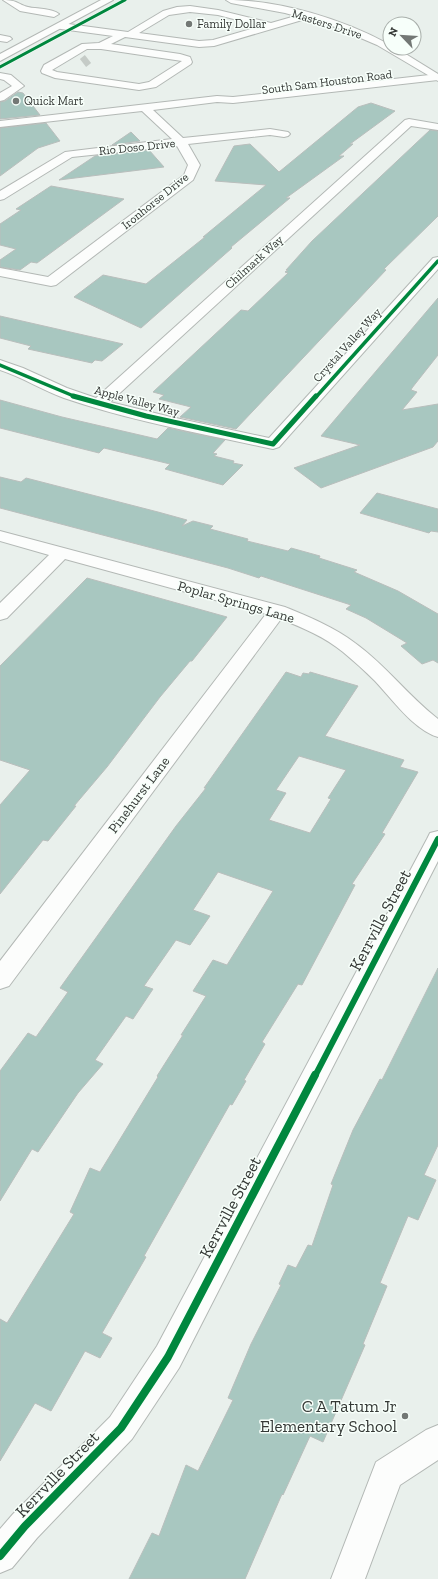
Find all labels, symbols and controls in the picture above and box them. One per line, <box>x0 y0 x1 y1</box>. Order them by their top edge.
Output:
street label: Masters Drive <box>290 6 364 42</box>
north arrow <box>382 16 422 56</box>
place label: Family Dollar <box>197 17 267 31</box>
marker: Family Dollar <box>184 19 194 29</box>
text: N <box>386 25 401 39</box>
street label: South Sam Houston Road <box>261 67 393 97</box>
place label: Quick Mart <box>24 94 84 108</box>
marker: Quick Mart <box>11 96 21 106</box>
street label: Rio Doso Drive <box>98 136 176 158</box>
street label: Ironhorse Drive <box>119 170 191 232</box>
street label: Chilmark Way <box>222 232 286 292</box>
street label: Crystal Valley Way <box>310 304 385 385</box>
street label: Apple Valley Way <box>93 383 182 419</box>
street label: Poplar Springs Lane <box>176 577 297 627</box>
street label: Pinehurst Lane <box>105 753 174 837</box>
street label: Kerrville Street <box>345 865 415 974</box>
street label: Kerrville Street <box>195 1152 265 1261</box>
place label: C A Tatum Jr Elementary School <box>260 1396 397 1436</box>
marker: C A Tatum Jr Elementary School <box>400 1411 410 1421</box>
street label: Kerrville Street <box>11 1426 104 1521</box>

